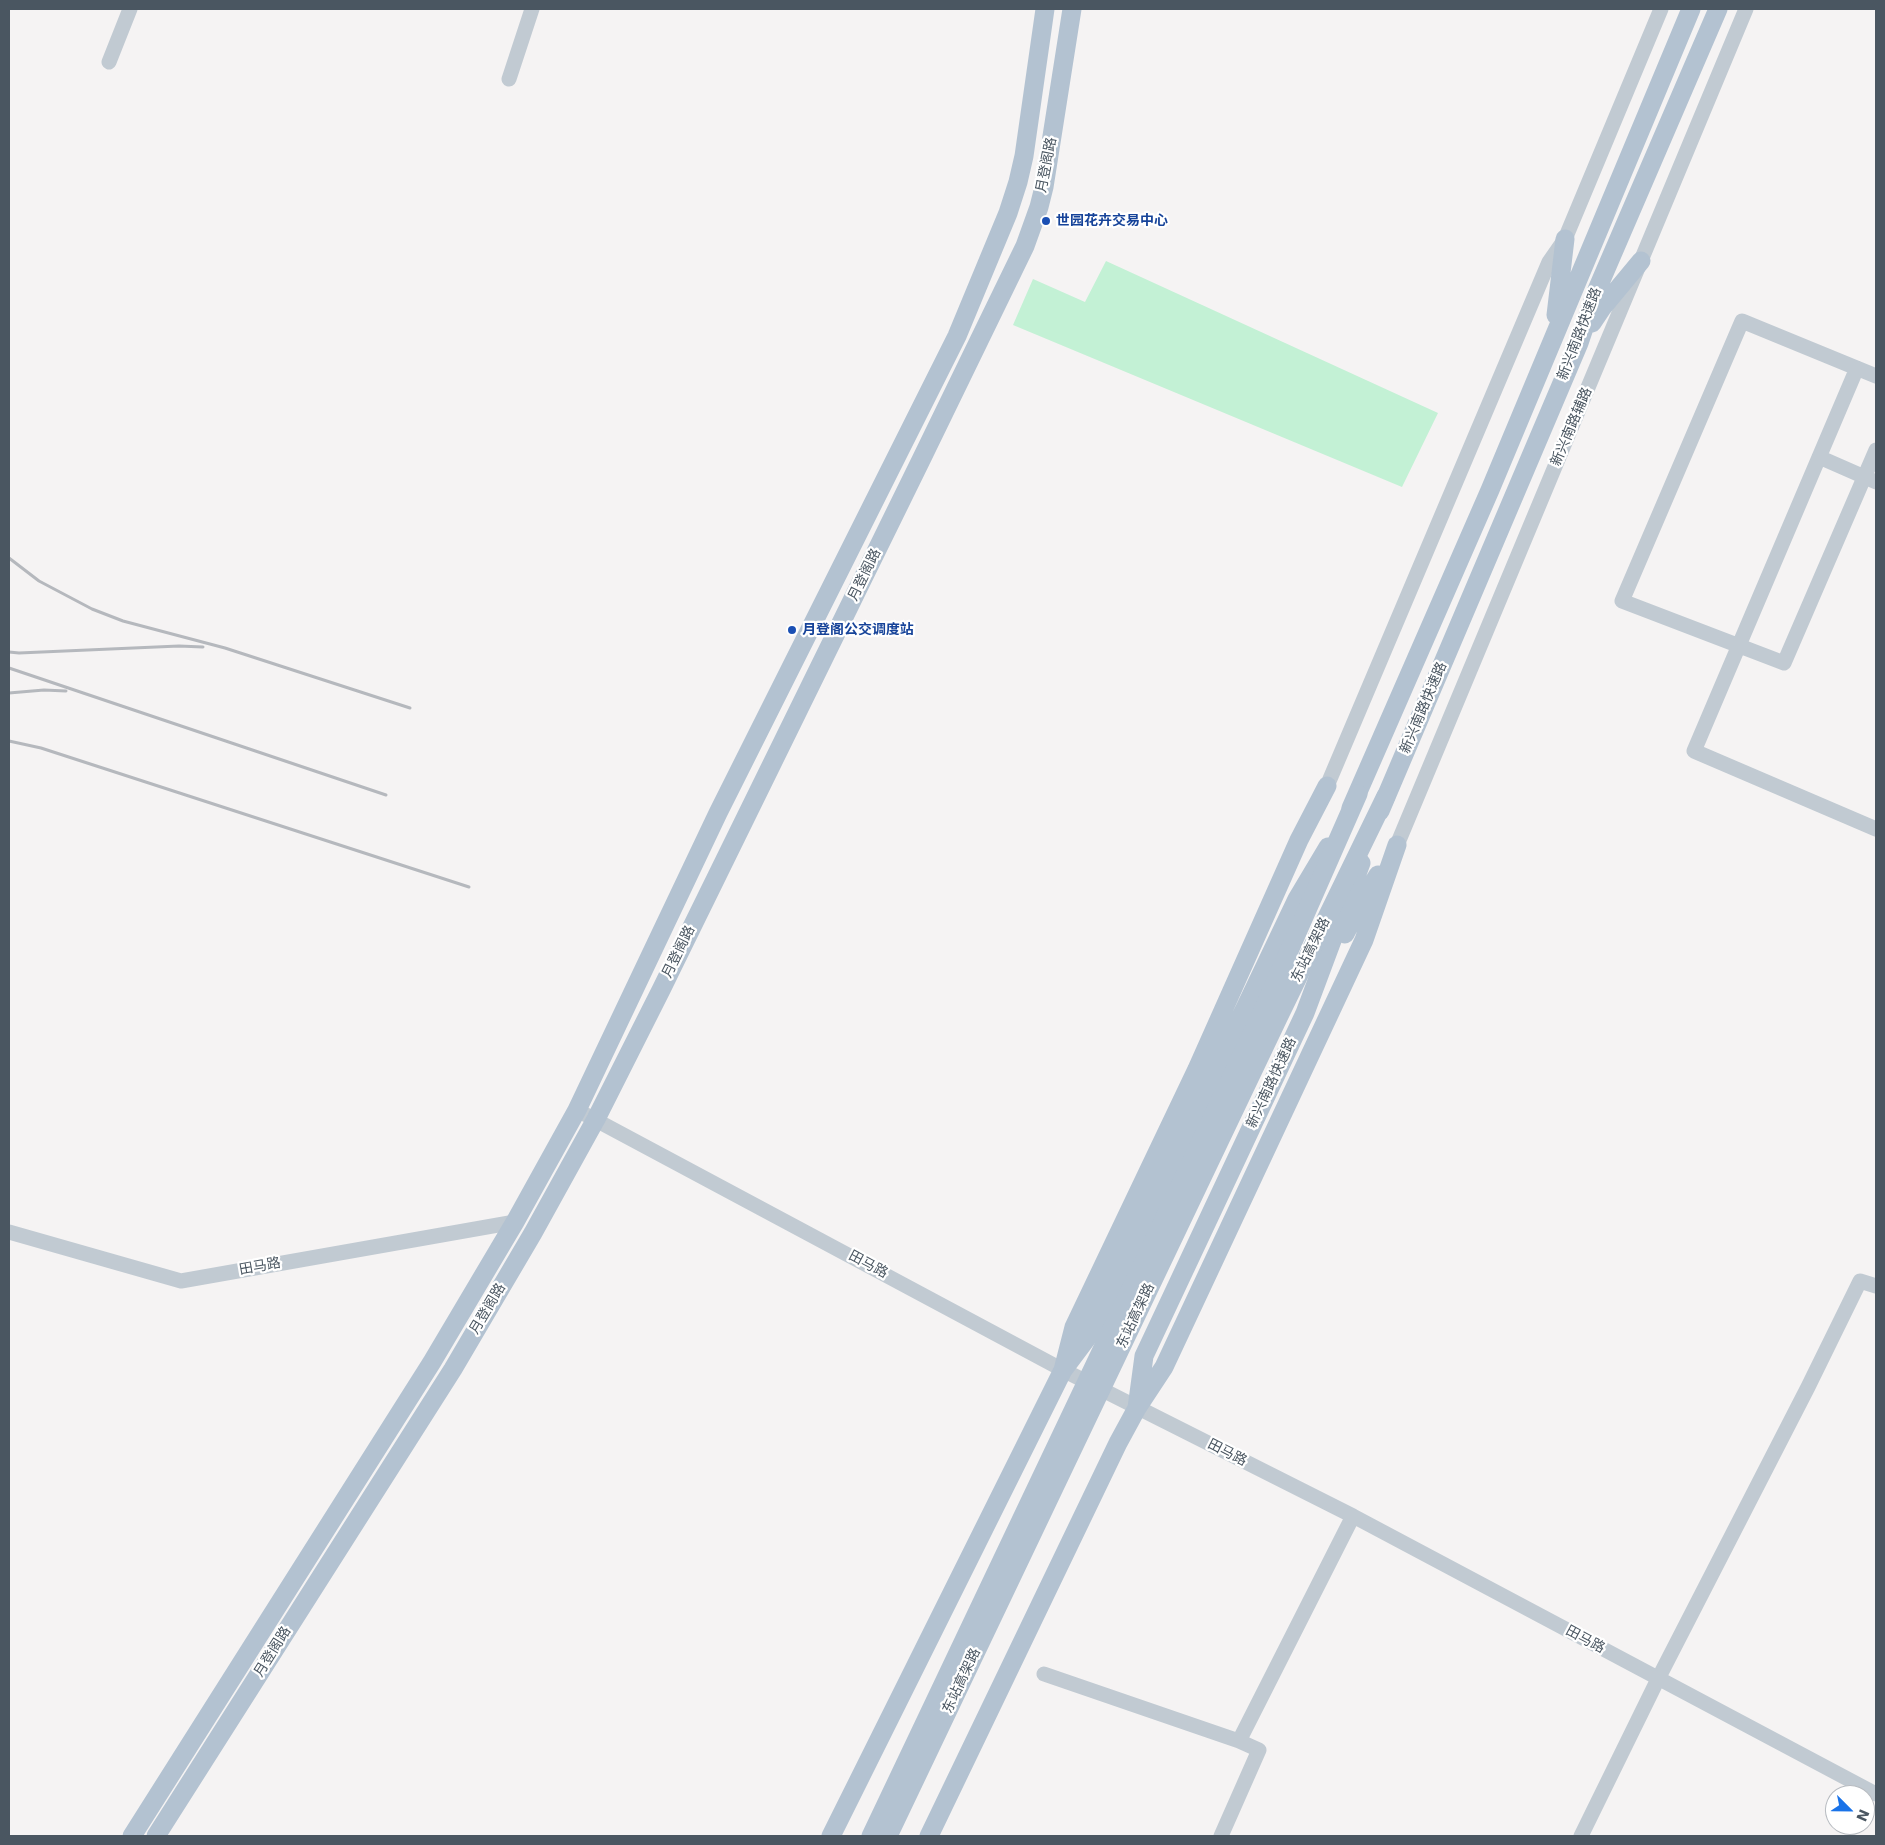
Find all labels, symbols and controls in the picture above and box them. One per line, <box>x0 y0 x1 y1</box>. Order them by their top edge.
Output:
street label: 月登阁路 <box>1033 136 1061 194</box>
place label: 世园花卉交易中心 <box>1056 213 1168 229</box>
marker: 世园花卉交易中心 <box>1040 215 1052 227</box>
street label: 新兴南路快速路 <box>1555 285 1605 383</box>
street label: 新兴南路辅路 <box>1548 385 1596 469</box>
street label: 月登阁路 <box>845 546 885 604</box>
place label: 月登阁公交调度站 <box>802 622 914 638</box>
marker: 月登阁公交调度站 <box>786 624 798 636</box>
street label: 新兴南路快速路 <box>1397 660 1451 756</box>
street label: 东站高架路 <box>1288 915 1334 985</box>
street label: 月登阁路 <box>659 923 699 981</box>
street label: 新兴南路快速路 <box>1244 1035 1300 1131</box>
street label: 田马路 <box>846 1248 890 1282</box>
street label: 田马路 <box>238 1255 282 1279</box>
street label: 月登阁路 <box>466 1281 510 1337</box>
street label: 东站高架路 <box>1114 1281 1158 1351</box>
street label: 田马路 <box>1204 1436 1250 1470</box>
street label: 田马路 <box>1563 1623 1607 1657</box>
street label: 月登阁路 <box>251 1624 295 1680</box>
street label: 东站高架路 <box>940 1646 984 1716</box>
north arrow <box>1825 1785 1875 1835</box>
text: N <box>1853 1807 1873 1824</box>

